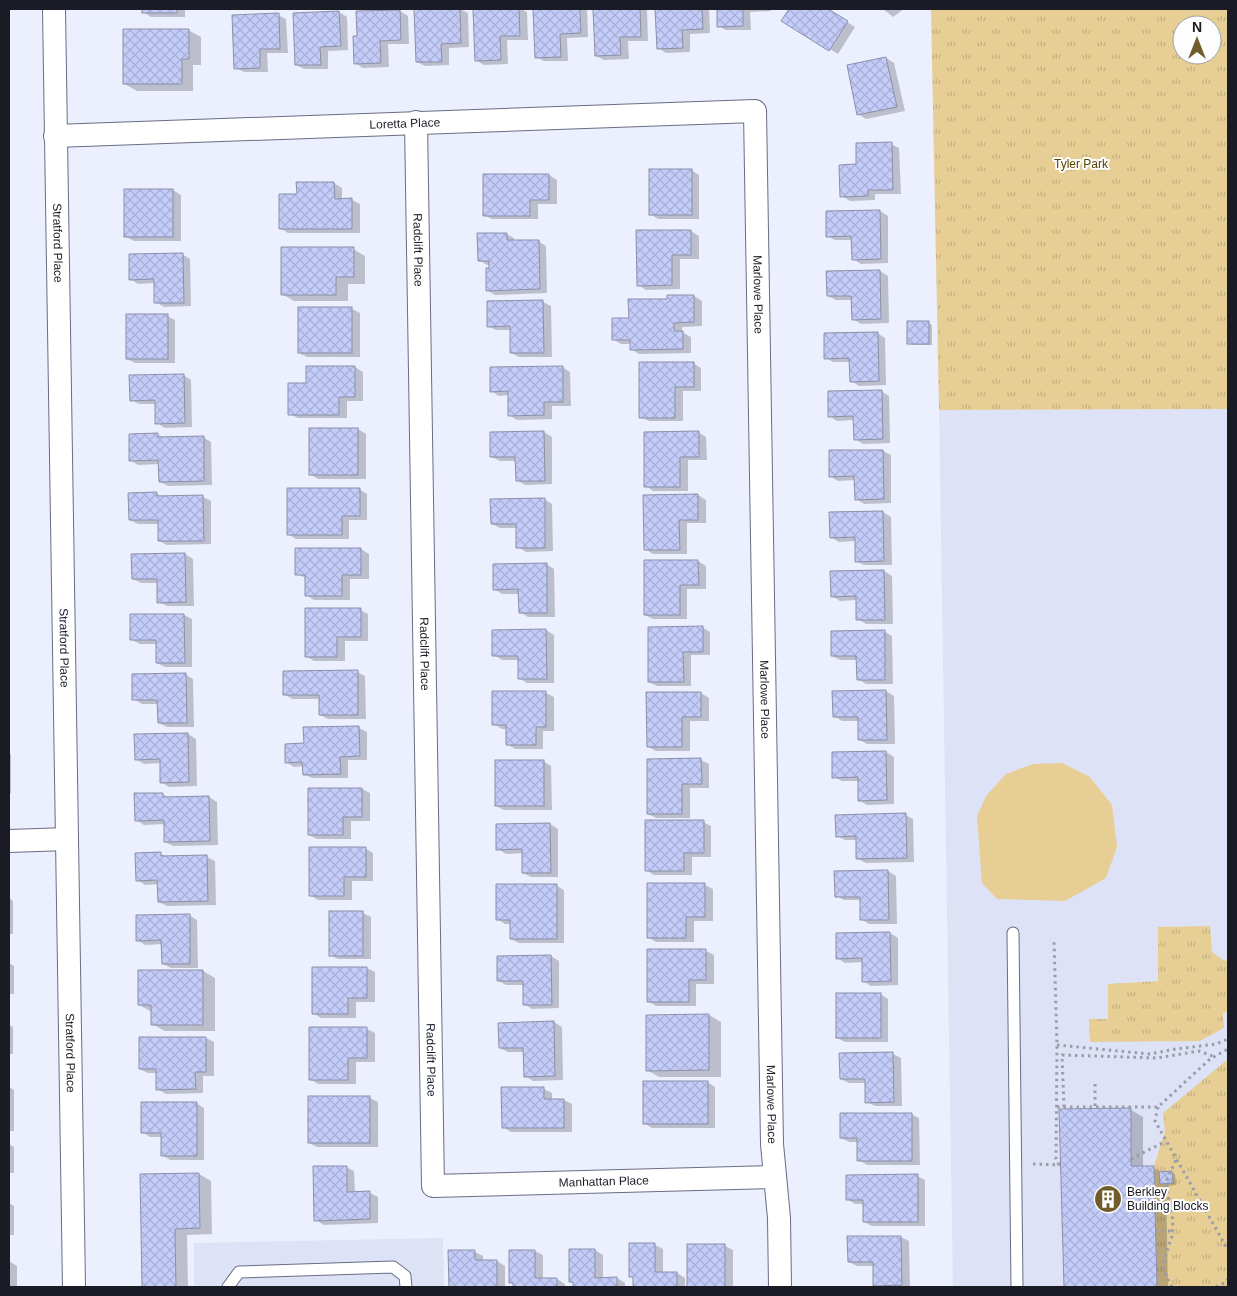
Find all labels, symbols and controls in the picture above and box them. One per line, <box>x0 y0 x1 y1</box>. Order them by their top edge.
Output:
north arrow <box>1172 15 1222 65</box>
text: N <box>1192 19 1202 35</box>
street label: Loretta Place <box>369 115 441 132</box>
park label: Tyler Park <box>1054 157 1109 171</box>
street label: Stratford Place <box>50 203 65 283</box>
street label: Radclift Place <box>410 213 426 287</box>
street label: Marlowe Place <box>750 255 766 334</box>
street label: Stratford Place <box>56 608 72 688</box>
street label: Radclift Place <box>417 617 432 691</box>
street label: Marlowe Place <box>757 660 772 739</box>
street label: Stratford Place <box>63 1013 78 1093</box>
street label: Radclift Place <box>423 1023 439 1097</box>
street label: Marlowe Place <box>764 1065 779 1144</box>
street label: Manhattan Place <box>559 1173 649 1190</box>
building icon: Berkley Building Blocks <box>1093 1184 1123 1214</box>
place label: Berkley Building Blocks <box>1127 1185 1208 1213</box>

